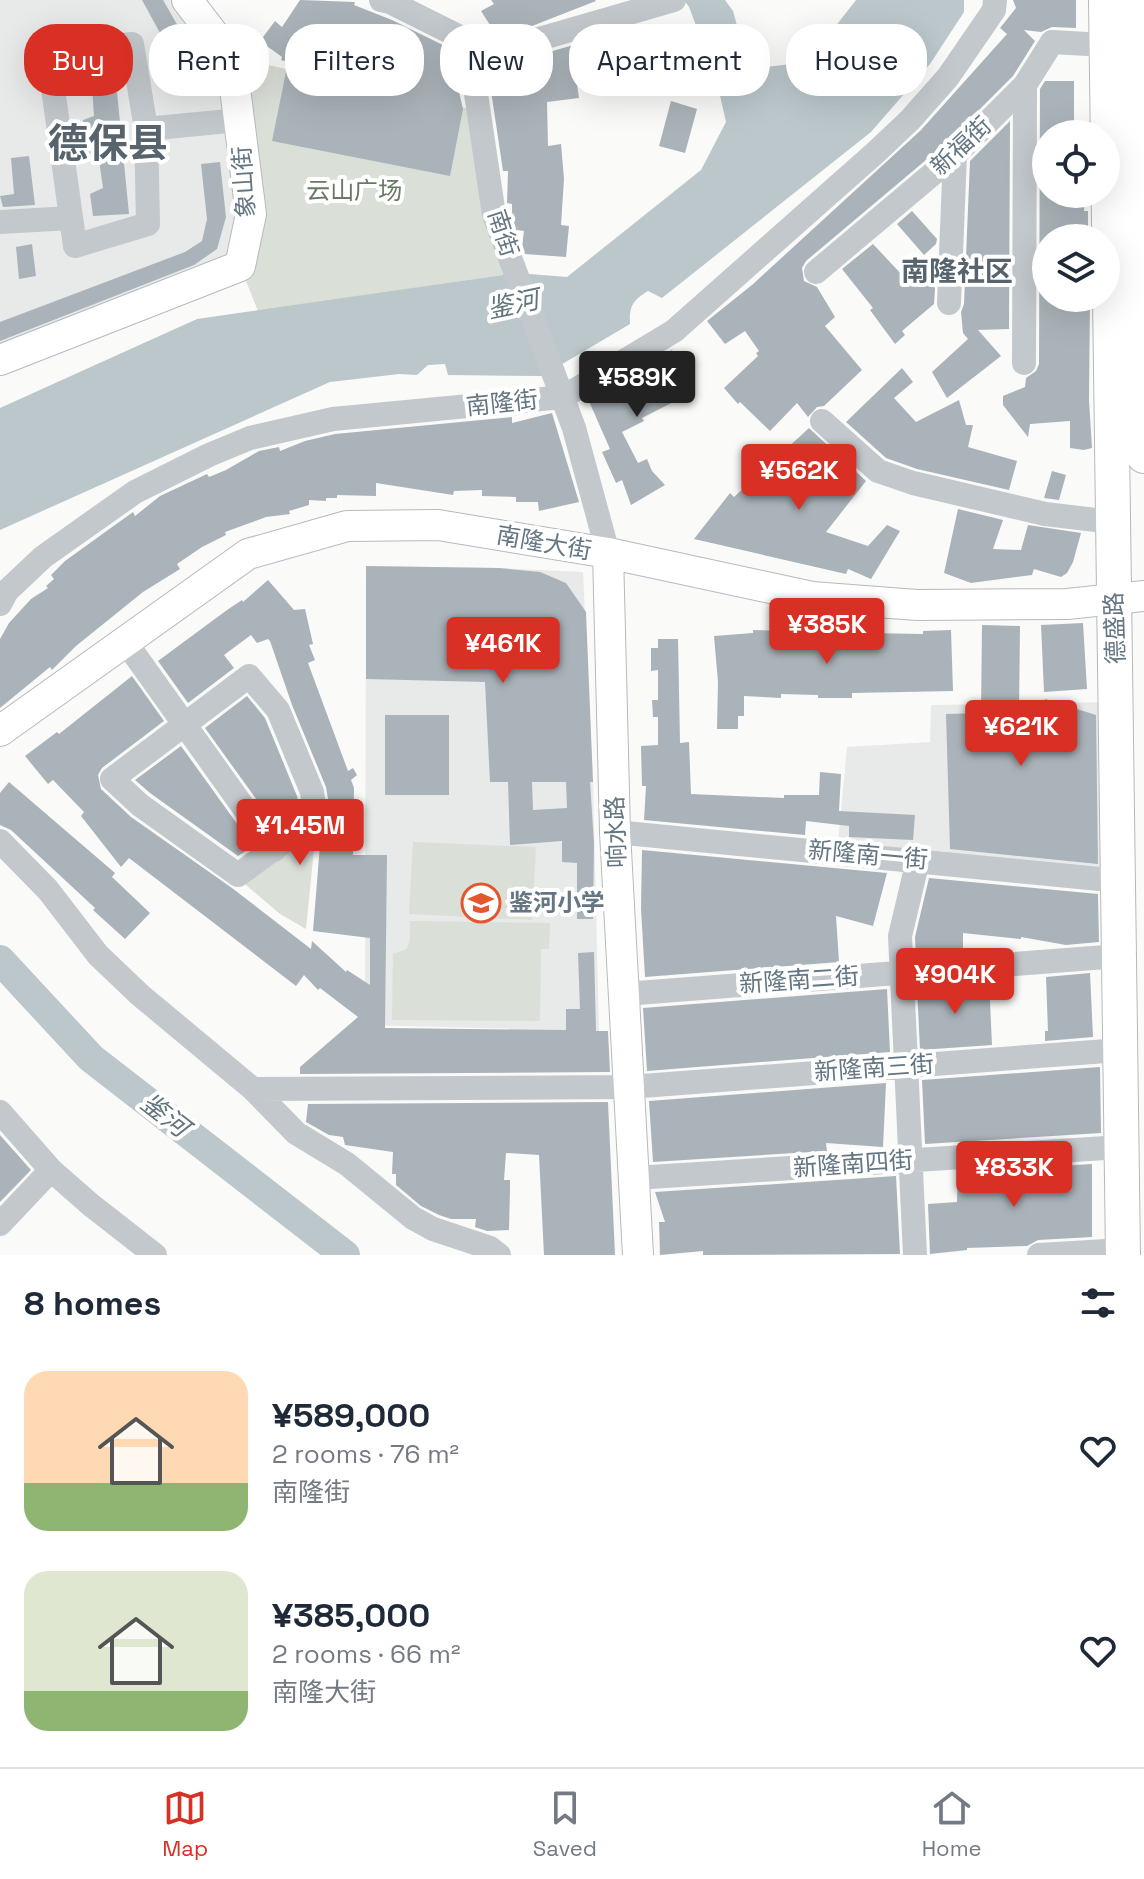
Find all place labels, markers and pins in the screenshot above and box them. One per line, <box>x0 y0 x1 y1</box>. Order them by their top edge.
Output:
pin: ¥589K <box>581 351 693 419</box>
pin: ¥562K <box>743 444 855 512</box>
pin: ¥385K <box>771 598 883 666</box>
pin: ¥461K <box>447 617 559 685</box>
pin: ¥621K <box>965 700 1077 768</box>
pin: ¥1.45M <box>235 799 365 867</box>
school or university icon: 鉴河小学 <box>460 882 502 924</box>
place label: 鉴河小学 <box>509 887 605 918</box>
pin: ¥904K <box>899 948 1011 1016</box>
pin: ¥833K <box>958 1141 1070 1209</box>

